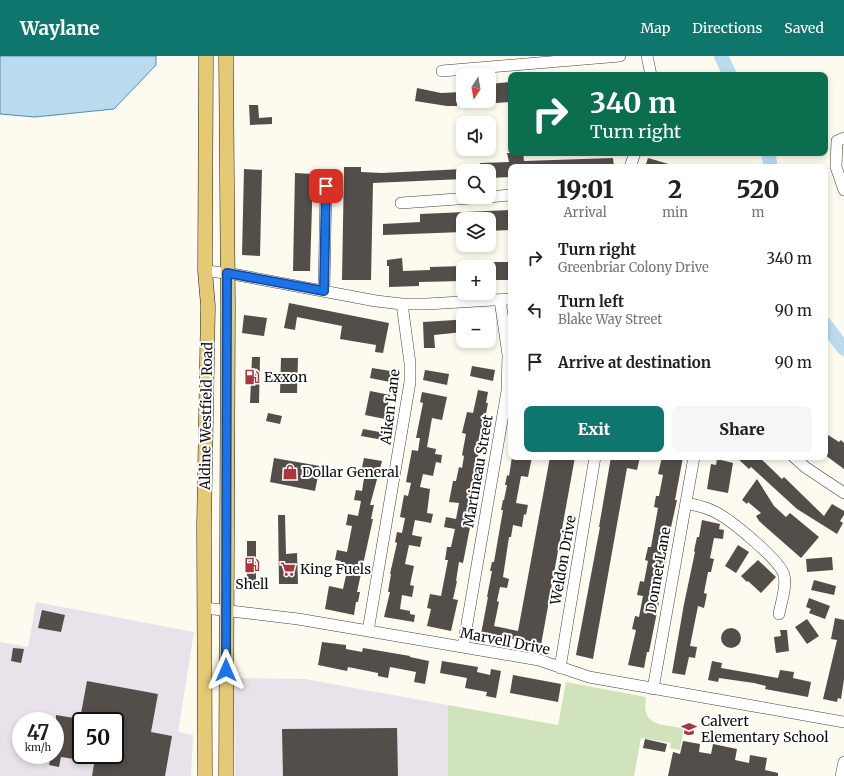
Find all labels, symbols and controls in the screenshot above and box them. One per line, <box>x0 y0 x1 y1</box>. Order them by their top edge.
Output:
text: Waylane <box>20 16 100 40</box>
text: Map <box>640 19 670 37</box>
text: Directions <box>692 19 762 37</box>
text: Saved <box>784 19 824 37</box>
north arrow <box>456 68 496 108</box>
map controls <box>456 68 496 348</box>
text: 340 m <box>590 85 676 121</box>
icon: right <box>524 88 576 140</box>
button: sound <box>456 116 496 156</box>
text: Turn right <box>590 120 681 143</box>
button: search <box>456 164 496 204</box>
pin <box>309 169 343 203</box>
text: 19:01 <box>557 174 614 205</box>
text: 2 <box>668 174 682 205</box>
text: 520 <box>736 174 779 205</box>
icon: arrive <box>315 175 337 197</box>
text: Arrival <box>563 204 607 221</box>
text: min <box>662 204 688 221</box>
text: m <box>752 204 764 221</box>
button: layers <box>456 212 496 252</box>
text: Turn right <box>558 240 636 259</box>
icon: right <box>524 247 546 269</box>
text: 340 m <box>766 249 812 268</box>
text: Greenbriar Colony Drive <box>558 259 709 276</box>
button: + <box>456 260 496 300</box>
text: Turn left <box>558 292 624 311</box>
icon: left <box>524 299 546 321</box>
text: 90 m <box>775 301 812 320</box>
button: − <box>456 308 496 348</box>
text: Blake Way Street <box>558 311 662 328</box>
street label: Aldine Westfield Road <box>196 341 216 491</box>
icon: arrive <box>524 351 546 373</box>
text: Arrive at destination <box>558 353 711 372</box>
text: 90 m <box>775 353 812 372</box>
fuel station icon: Exxon <box>243 368 261 386</box>
place label: Exxon <box>264 368 307 386</box>
street label: Aiken Lane <box>376 368 404 447</box>
button: Exit <box>524 406 664 452</box>
button: Share <box>672 406 812 452</box>
street label: Martineau Street <box>459 413 497 529</box>
shop icon: Dollar General <box>281 463 299 481</box>
place label: Dollar General <box>302 463 400 481</box>
street label: Weldon Drive <box>546 514 580 607</box>
street label: Donnet Lane <box>642 526 674 614</box>
fuel station icon: Shell <box>243 556 261 574</box>
supermarket icon: King Fuels <box>279 560 297 578</box>
place label: King Fuels <box>300 560 371 578</box>
place label: Shell <box>235 575 269 593</box>
street label: Marvell Drive <box>458 623 552 659</box>
position arrow <box>205 649 247 691</box>
speed limit sign: 50 <box>72 712 124 764</box>
place label: Calvert Elementary School <box>701 712 829 746</box>
text: 47 <box>27 720 49 745</box>
school or university icon: Calvert Elementary School <box>680 720 698 738</box>
text: km/h <box>25 741 51 754</box>

